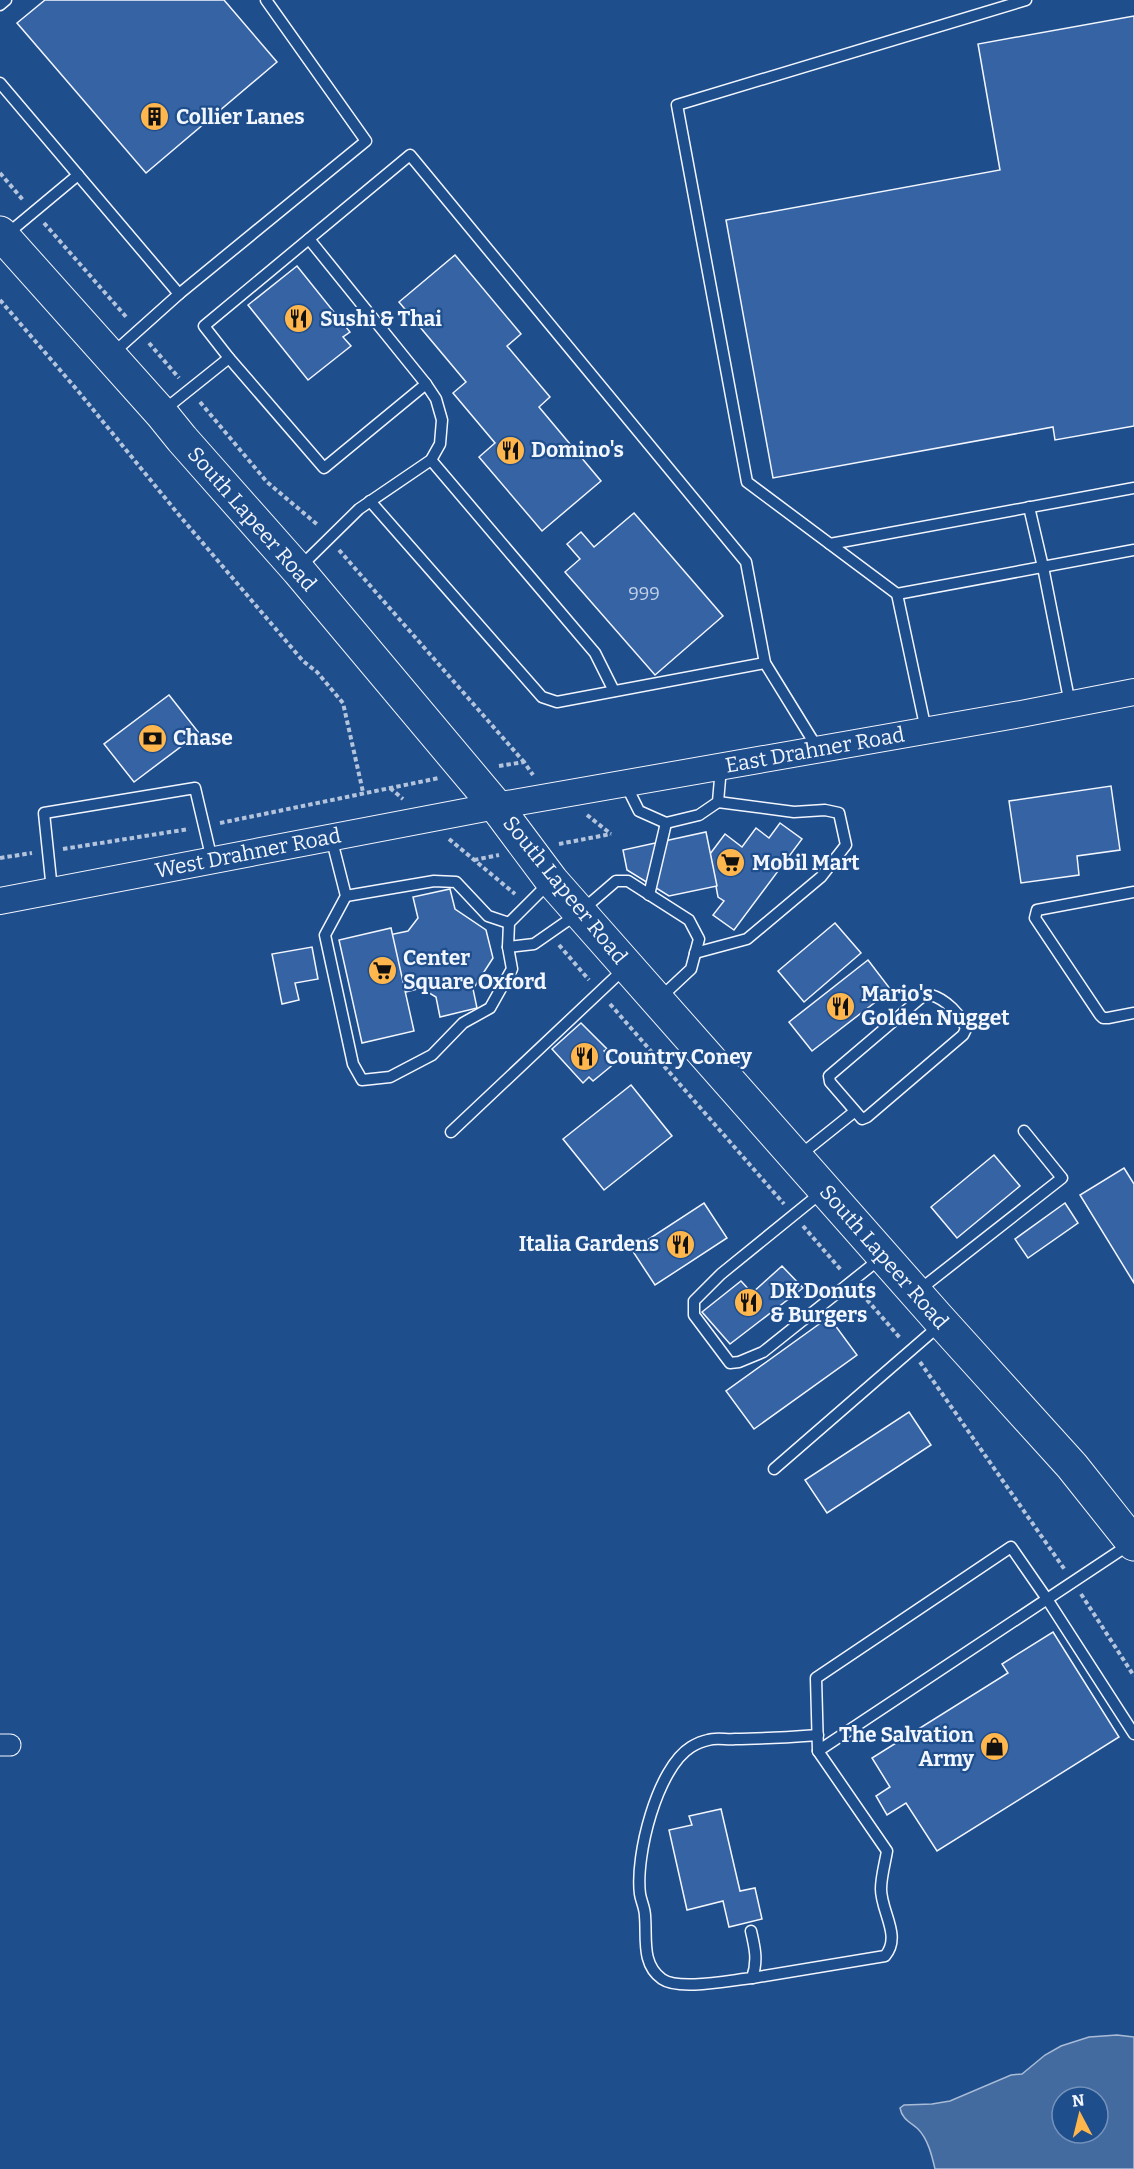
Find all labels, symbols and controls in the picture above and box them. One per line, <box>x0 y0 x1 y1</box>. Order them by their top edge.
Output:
building icon: Collier Lanes <box>139 101 171 133</box>
place label: Collier Lanes <box>176 104 305 130</box>
restaurant icon: Sushi & Thai <box>283 303 315 335</box>
place label: Sushi & Thai <box>320 306 442 332</box>
restaurant icon: Domino's <box>494 434 526 466</box>
place label: Domino's <box>531 437 624 463</box>
street label: South Lapeer Road <box>182 441 322 597</box>
house number: 999 <box>628 583 660 605</box>
street label: East Drahner Road <box>723 721 907 779</box>
bank icon: Chase <box>136 722 168 754</box>
place label: Chase <box>173 725 233 751</box>
street label: South Lapeer Road <box>497 811 633 969</box>
street label: West Drahner Road <box>153 822 343 884</box>
supermarket icon: Mobil Mart <box>715 847 747 879</box>
place label: Mobil Mart <box>752 850 860 876</box>
place label: Center Square Oxford <box>403 945 547 995</box>
supermarket icon: Center Square Oxford <box>366 954 398 986</box>
place label: Mario's Golden Nugget <box>861 981 1010 1031</box>
restaurant icon: Mario's Golden Nugget <box>824 990 856 1022</box>
restaurant icon: Country Coney <box>568 1041 600 1073</box>
place label: Country Coney <box>605 1044 752 1070</box>
street label: South Lapeer Road <box>814 1179 954 1335</box>
restaurant icon: Italia Gardens <box>664 1228 696 1260</box>
place label: Italia Gardens <box>519 1231 659 1257</box>
place label: DK Donuts & Burgers <box>770 1278 876 1328</box>
restaurant icon: DK Donuts & Burgers <box>733 1287 765 1319</box>
place label: The Salvation Army <box>839 1722 974 1772</box>
shop icon: The Salvation Army <box>979 1731 1011 1763</box>
north arrow <box>1050 2085 1110 2145</box>
text: N <box>1071 2090 1086 2111</box>

